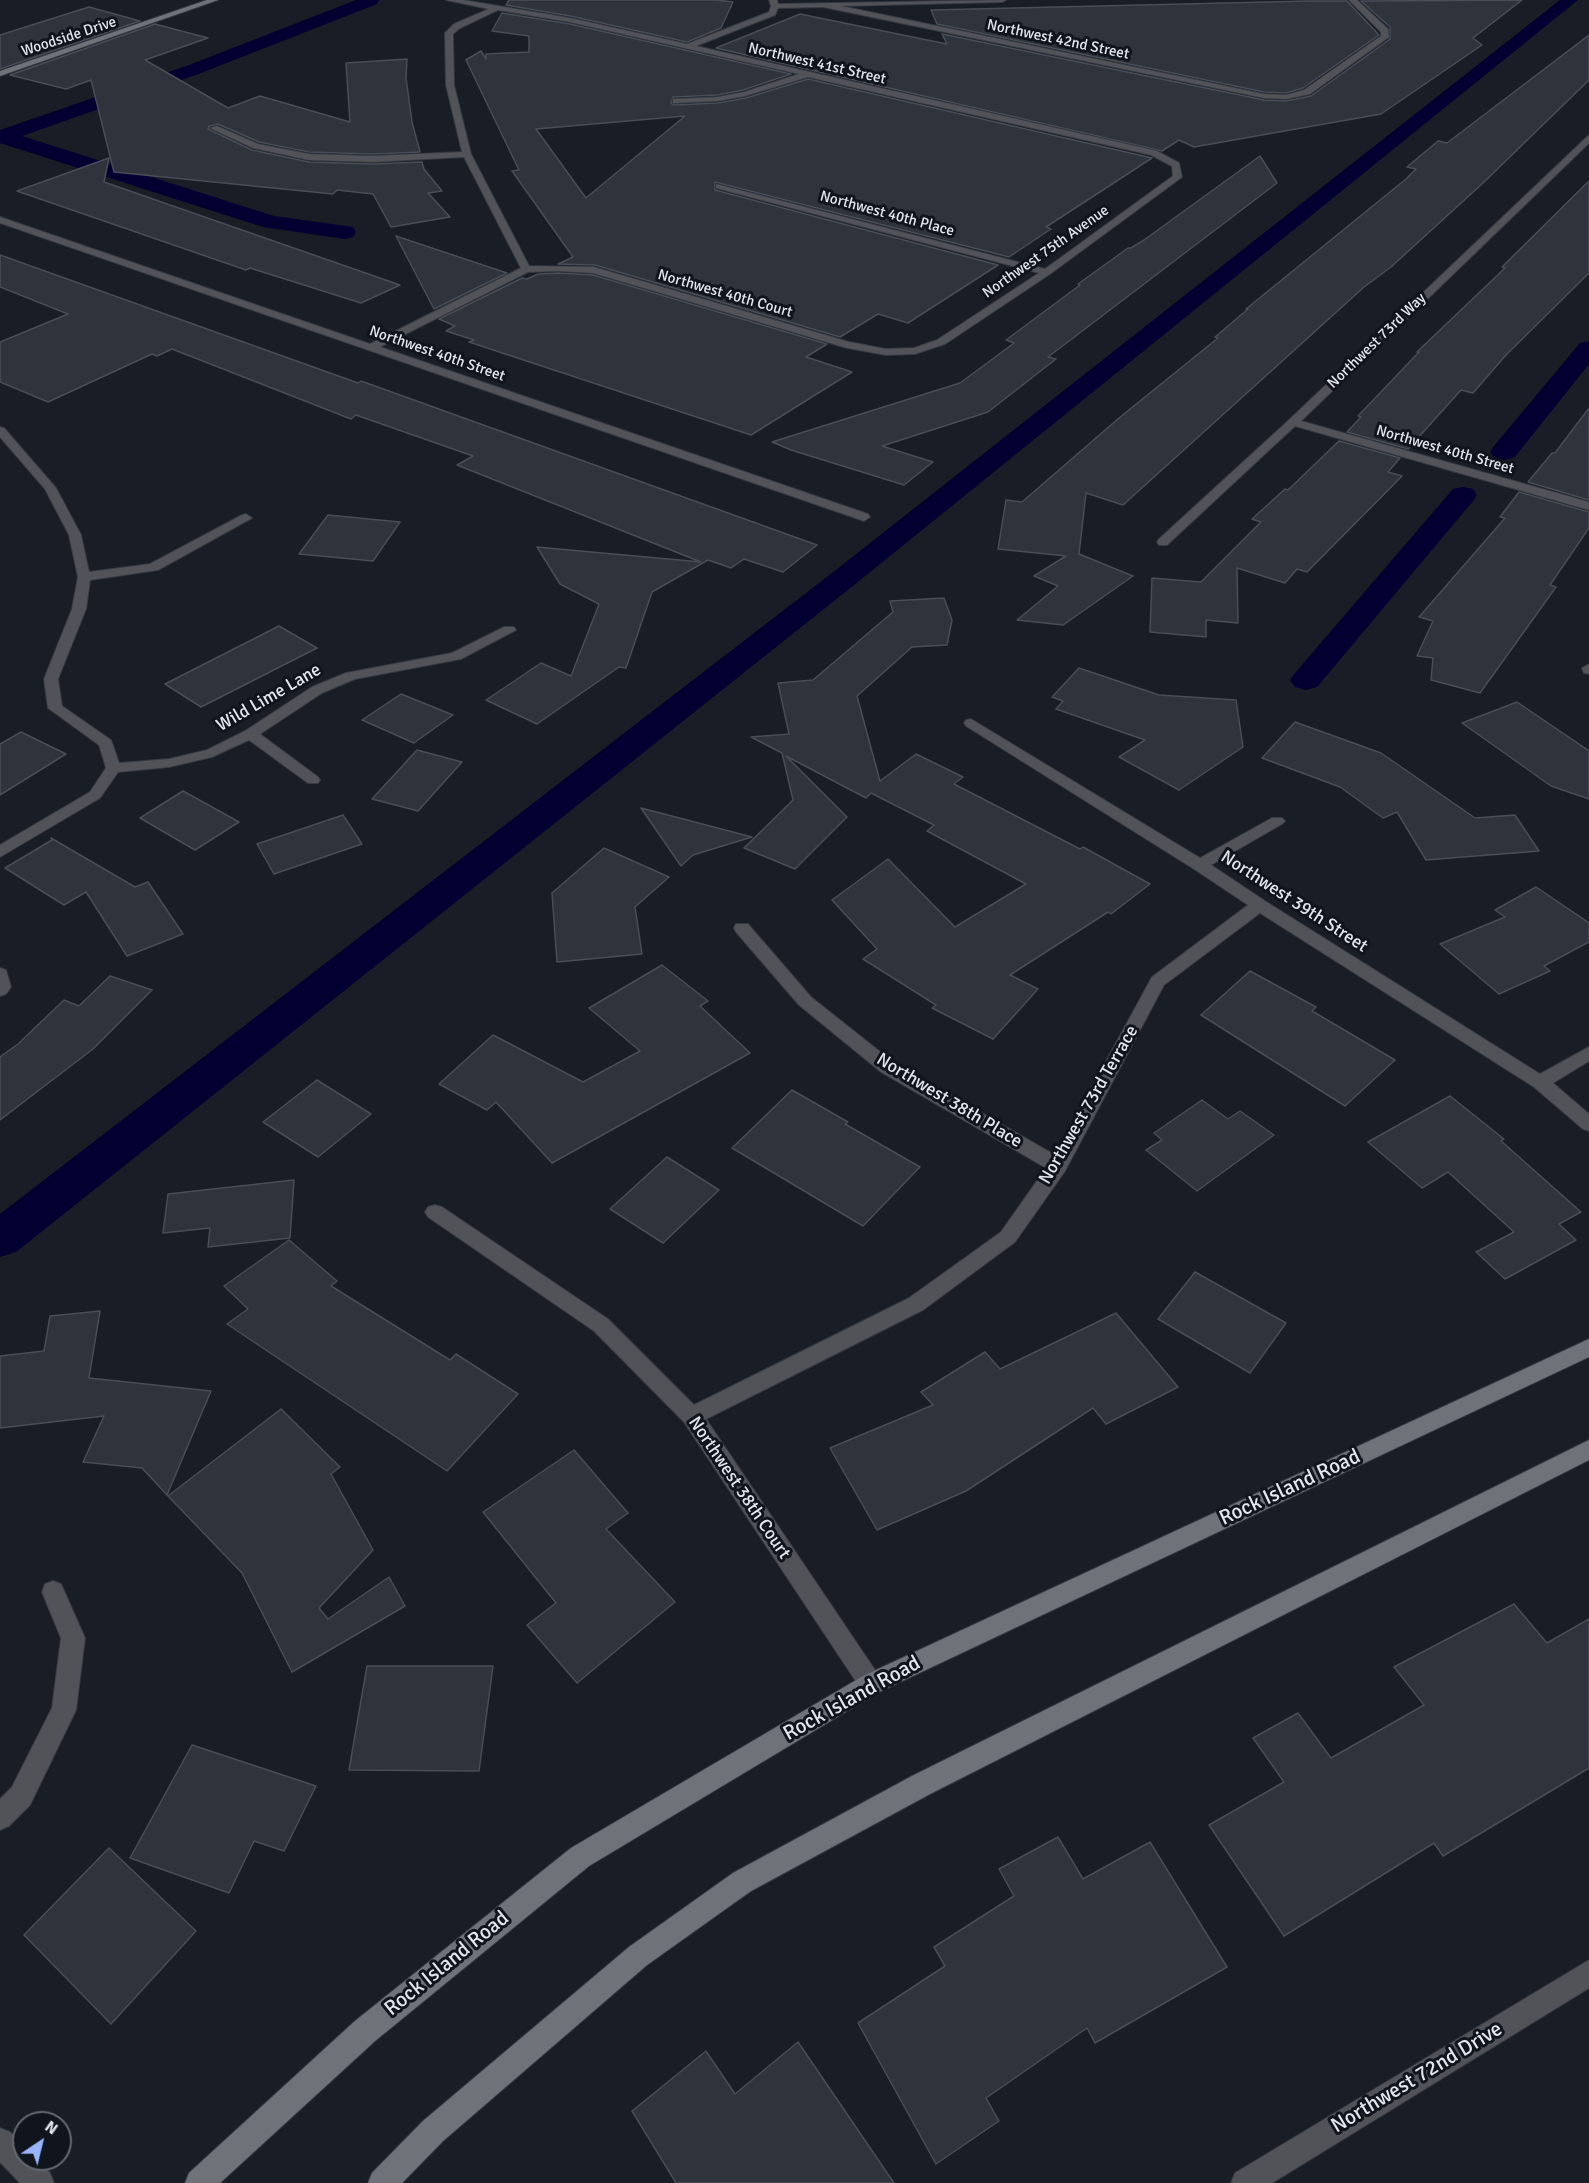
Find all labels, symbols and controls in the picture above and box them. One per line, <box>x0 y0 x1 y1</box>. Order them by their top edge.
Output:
street label: Woodside Drive <box>19 13 119 61</box>
street label: Northwest 42nd Street <box>985 16 1131 64</box>
street label: Northwest 41st Street <box>746 39 888 89</box>
street label: Northwest 40th Place <box>818 187 956 241</box>
street label: Northwest 75th Avenue <box>979 202 1113 302</box>
street label: Northwest 40th Court <box>656 266 794 322</box>
street label: Northwest 73rd Way <box>1324 289 1430 393</box>
street label: Northwest 40th Street <box>367 322 507 386</box>
street label: Northwest 40th Street <box>1374 422 1516 478</box>
street label: Wild Lime Lane <box>213 659 325 737</box>
street label: Northwest 39th Street <box>1217 846 1371 958</box>
street label: Northwest 73rd Terrace <box>1035 1022 1143 1188</box>
street label: Northwest 38th Place <box>872 1049 1026 1153</box>
street label: Northwest 38th Court <box>683 1413 795 1563</box>
street label: Rock Island Road <box>1215 1444 1365 1532</box>
street label: Rock Island Road <box>779 1651 925 1747</box>
street label: Rock Island Road <box>380 1906 514 2022</box>
street label: Northwest 72nd Drive <box>1327 2017 1507 2139</box>
north arrow <box>12 2111 72 2171</box>
text: N <box>41 2117 61 2139</box>

